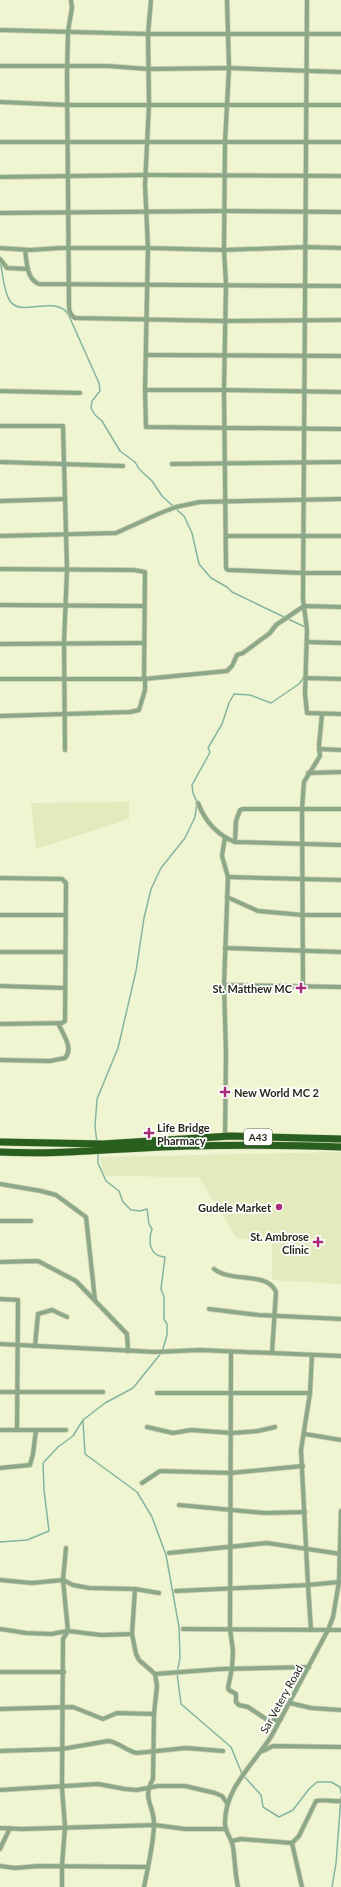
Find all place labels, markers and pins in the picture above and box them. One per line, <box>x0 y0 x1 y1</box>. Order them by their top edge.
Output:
place label: St. Matthew MC <box>212 982 293 995</box>
marker: St. Matthew MC <box>295 982 307 994</box>
marker: New World MC 2 <box>219 1086 231 1098</box>
place label: New World MC 2 <box>234 1086 319 1099</box>
place label: Life Bridge Pharmacy <box>157 1121 210 1147</box>
marker: Life Bridge Pharmacy <box>144 1128 154 1138</box>
place label: Gudele Market <box>198 1201 272 1214</box>
marker: Gudele Market <box>274 1202 284 1212</box>
place label: St. Ambrose Clinic <box>250 1230 310 1256</box>
marker: St. Ambrose Clinic <box>312 1236 324 1248</box>

